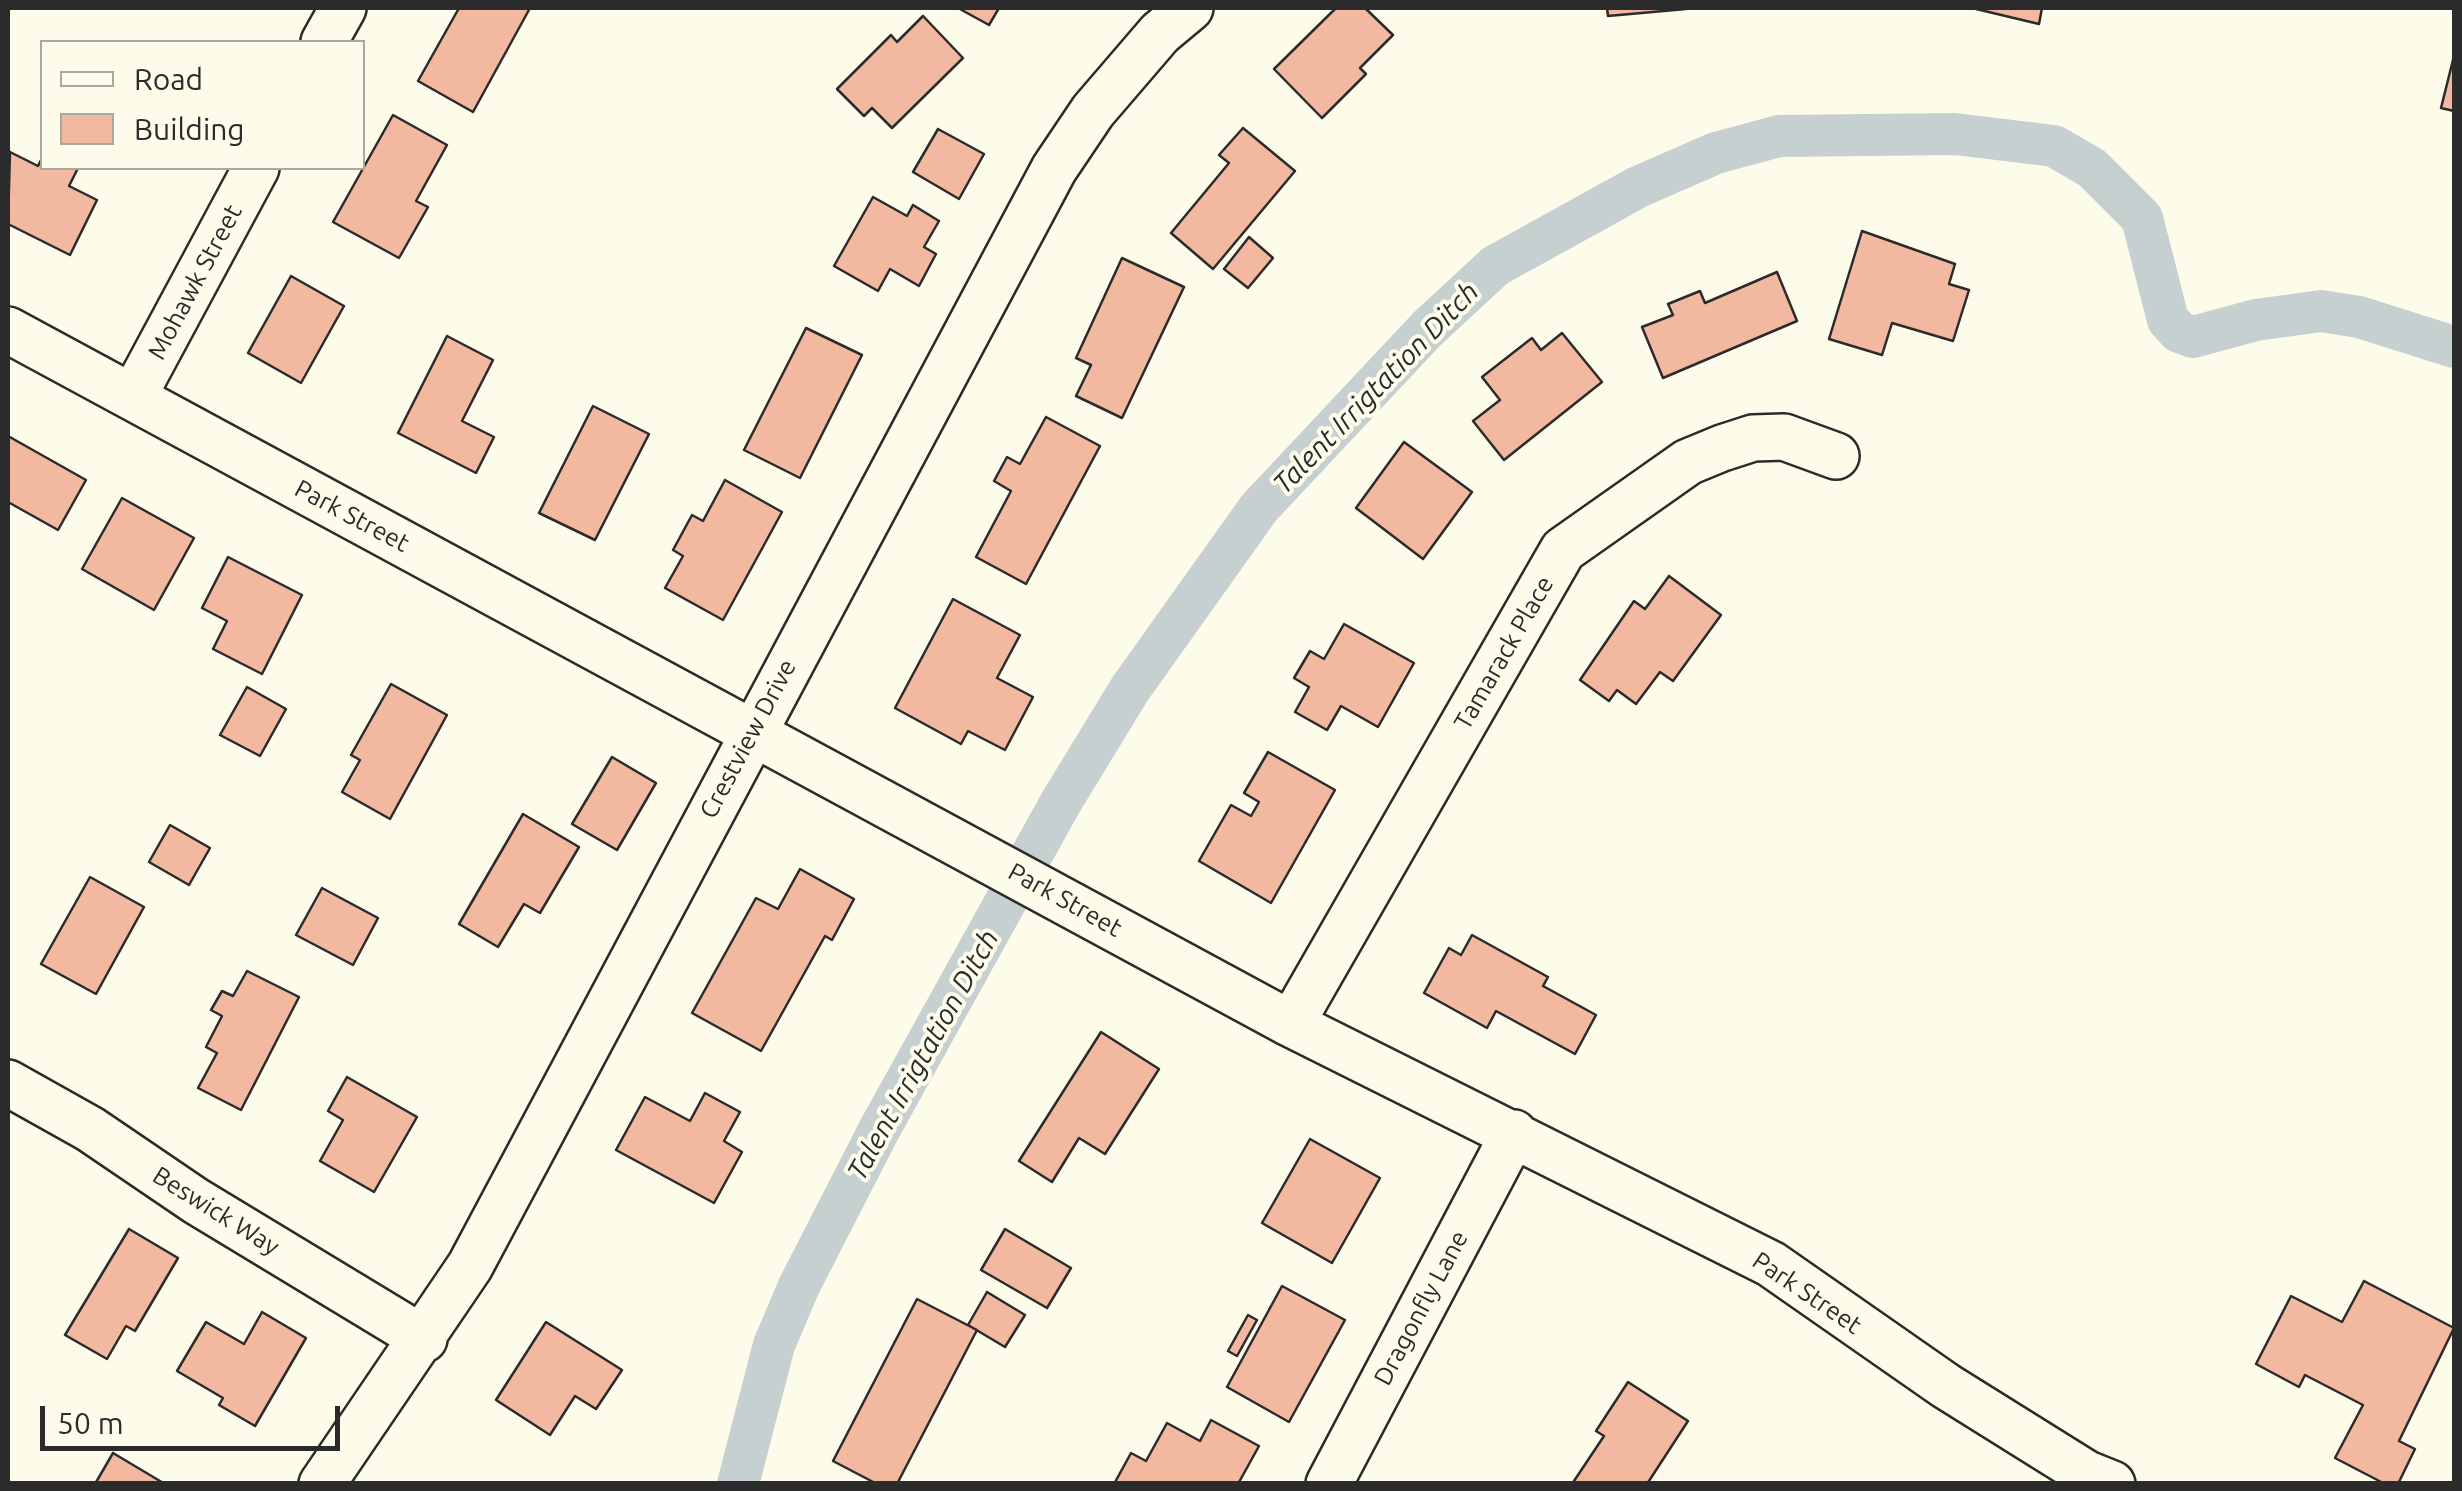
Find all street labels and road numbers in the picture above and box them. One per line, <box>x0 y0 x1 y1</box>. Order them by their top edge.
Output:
street label: Mohawk Street <box>142 199 248 365</box>
street label: Park Street <box>290 473 414 559</box>
street label: Tamarack Place <box>1448 571 1560 735</box>
street label: Crestview Drive <box>694 654 802 824</box>
street label: Park Street <box>1003 857 1127 943</box>
street label: Beswick Way <box>147 1160 285 1262</box>
street label: Dragonfly Lane <box>1368 1226 1474 1390</box>
street label: Park Street <box>1747 1246 1867 1340</box>

